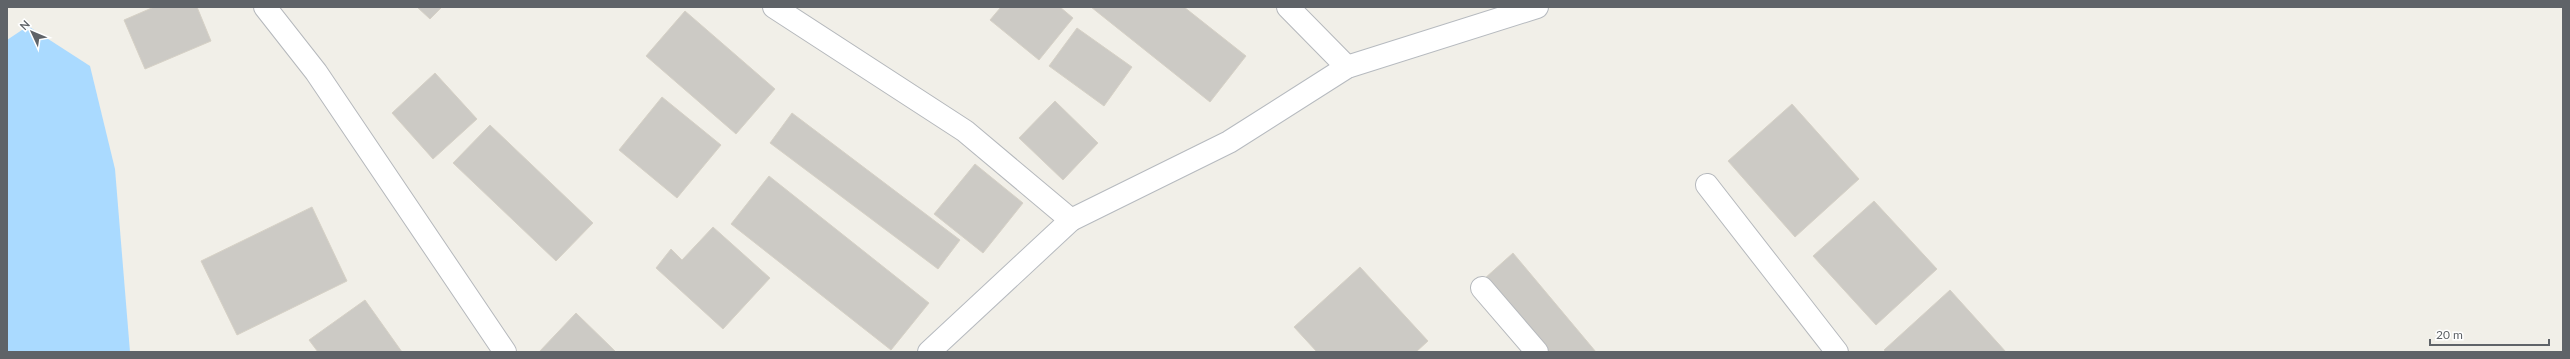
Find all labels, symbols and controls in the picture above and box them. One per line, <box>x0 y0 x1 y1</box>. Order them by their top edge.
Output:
north arrow <box>12 12 52 52</box>
text: N <box>17 17 32 32</box>
scale bar <box>2430 321 2549 347</box>
text: 20 m <box>2436 327 2463 342</box>

